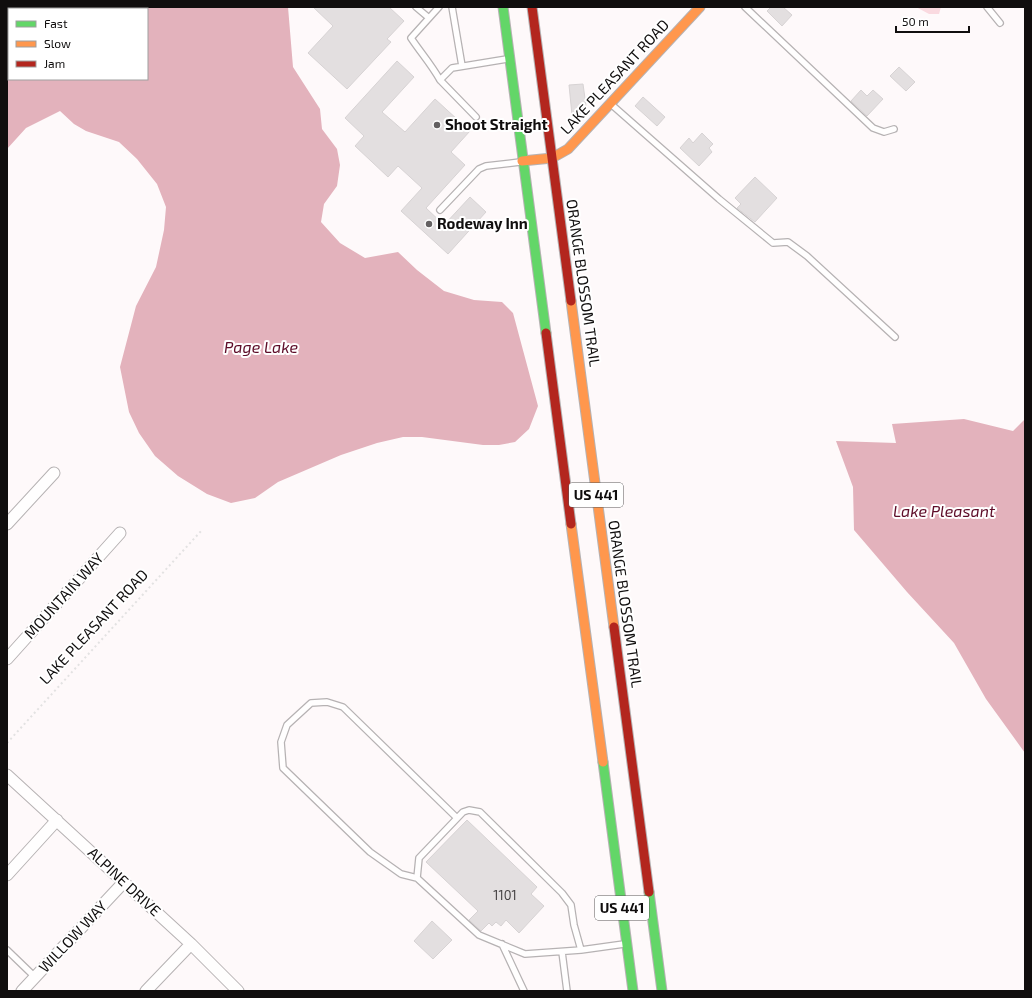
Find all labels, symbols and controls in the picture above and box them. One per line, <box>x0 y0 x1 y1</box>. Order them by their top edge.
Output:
legend <box>8 8 148 80</box>
scale bar <box>896 8 969 34</box>
text: 50 m <box>902 14 929 28</box>
street label: LAKE PLEASANT ROAD <box>556 15 672 137</box>
text: Fast <box>44 16 68 30</box>
text: Slow <box>44 36 71 50</box>
text: Jam <box>44 56 65 70</box>
place label: Shoot Straight <box>445 115 548 133</box>
marker: Shoot Straight <box>432 120 442 130</box>
street label: ORANGE BLOSSOM TRAIL <box>563 198 605 368</box>
place label: Rodeway Inn <box>437 214 528 233</box>
marker: Rodeway Inn <box>424 219 434 229</box>
water label: Page Lake <box>224 337 298 356</box>
road number: US 441 <box>569 483 623 507</box>
water label: Lake Pleasant <box>893 501 996 520</box>
street label: ORANGE BLOSSOM TRAIL <box>605 519 647 689</box>
street label: MOUNTAIN WAY <box>20 548 107 642</box>
street label: LAKE PLEASANT ROAD <box>35 565 151 687</box>
street label: ALPINE DRIVE <box>85 843 165 920</box>
house number: 1101 <box>493 887 517 903</box>
street label: WILLOW WAY <box>35 896 110 976</box>
road number: US 441 <box>595 896 649 920</box>

